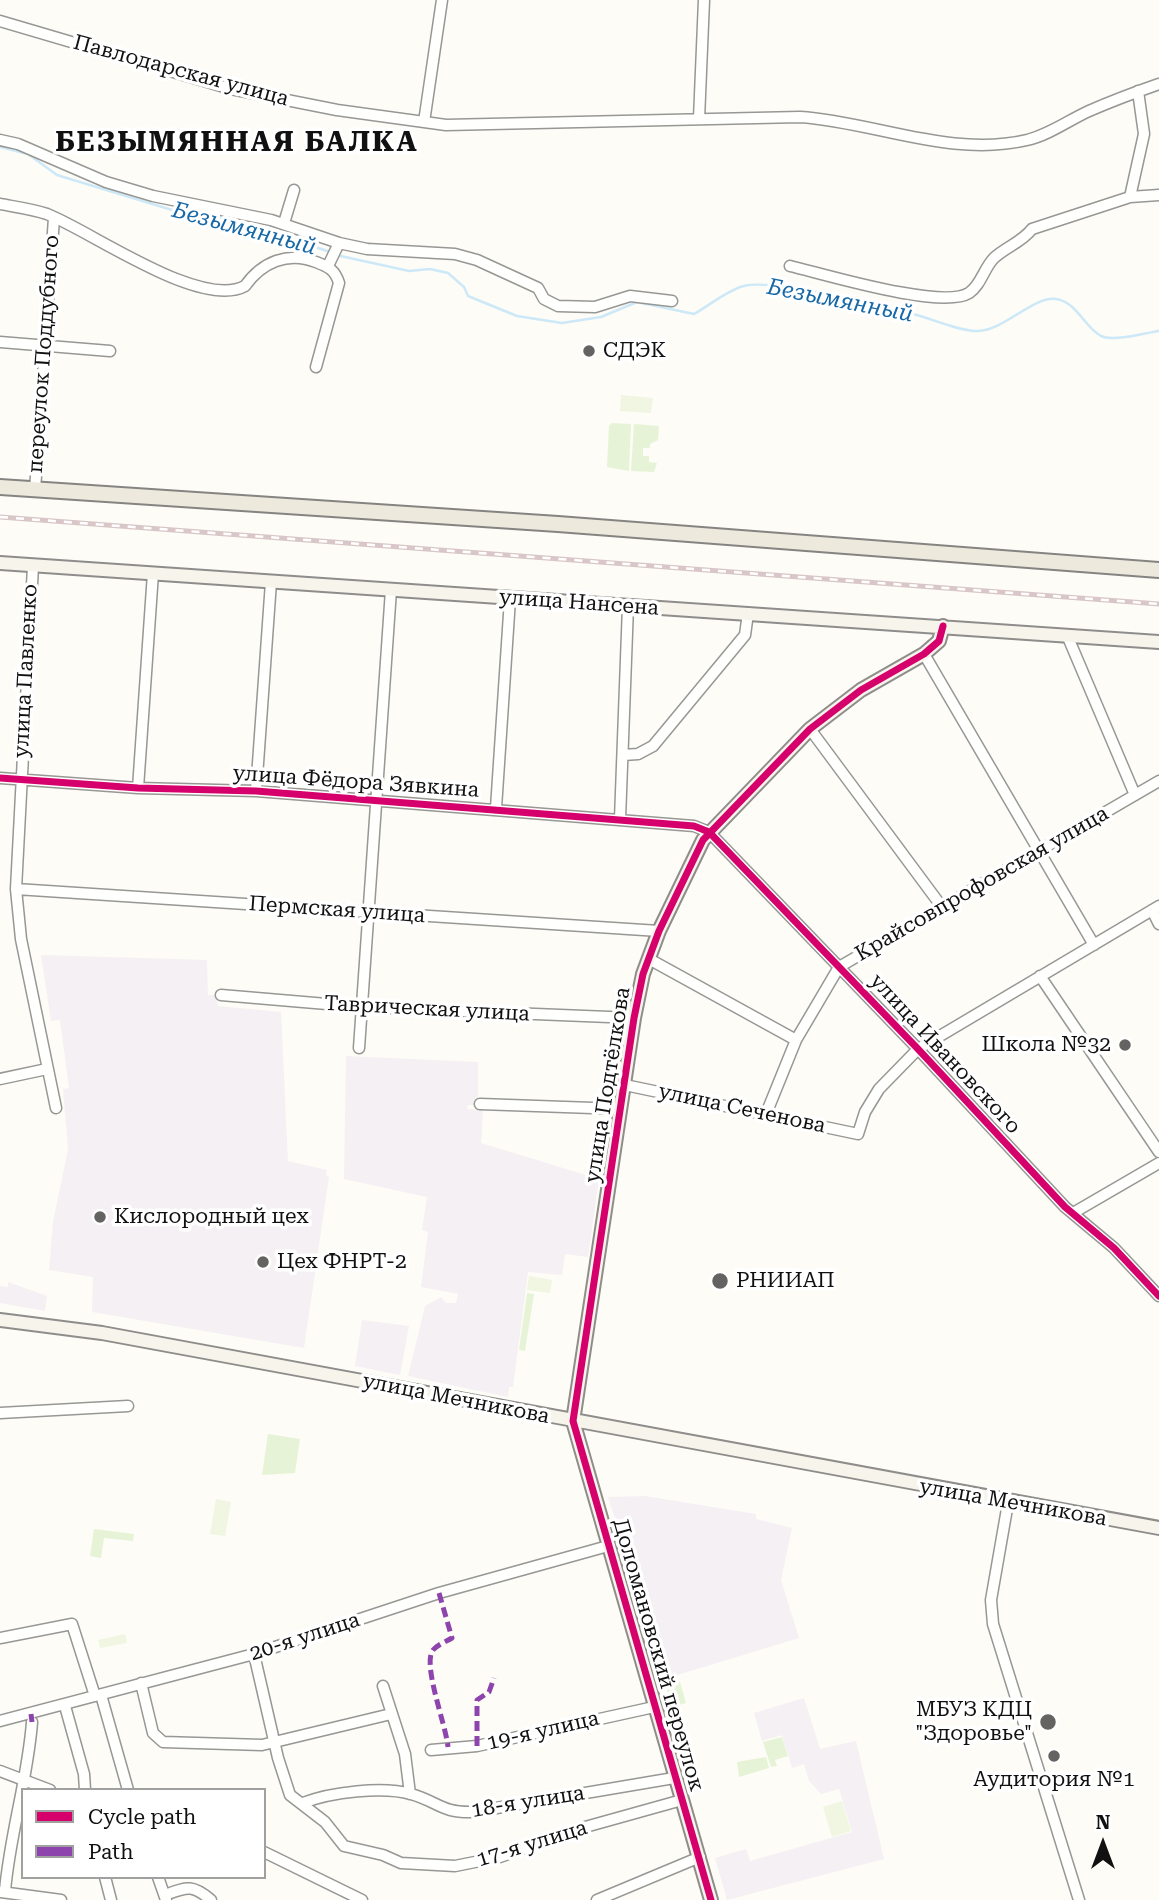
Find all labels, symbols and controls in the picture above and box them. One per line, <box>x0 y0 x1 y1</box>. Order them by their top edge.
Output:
street label: Павлодарская улица <box>71 30 291 112</box>
district label: БЕЗЫМЯННАЯ БАЛКА <box>57 126 417 160</box>
water label: Безымянный <box>169 196 319 262</box>
street label: переулок Поддубного <box>23 234 65 474</box>
water label: Безымянный <box>765 273 915 329</box>
place label: СДЭК <box>603 338 666 364</box>
marker: СДЭК <box>581 343 597 359</box>
street label: улица Павленко <box>9 583 43 759</box>
street label: улица Нансена <box>498 585 660 621</box>
street label: улица Фёдора Зявкина <box>232 761 480 803</box>
street label: Крайсовпрофовская улица <box>851 801 1113 967</box>
street label: Пермская улица <box>248 891 426 929</box>
street label: улица Ивановского <box>864 969 1026 1139</box>
street label: улица Подтёлкова <box>580 985 636 1185</box>
street label: Таврическая улица <box>324 991 530 1027</box>
place label: Школа №32 <box>981 1032 1111 1058</box>
marker: Школа №32 <box>1117 1037 1133 1053</box>
street label: улица Сеченова <box>656 1079 828 1139</box>
place label: Кислородный цех <box>114 1204 308 1230</box>
marker: Кислородный цех <box>92 1209 108 1225</box>
place label: Цех ФНРТ-2 <box>277 1249 407 1275</box>
marker: Цех ФНРТ-2 <box>255 1254 271 1270</box>
place label: РНИИАП <box>736 1268 835 1294</box>
marker: РНИИАП <box>710 1271 730 1291</box>
street label: улица Мечникова <box>360 1369 552 1429</box>
street label: улица Мечникова <box>917 1474 1109 1532</box>
street label: Доломановский переулок <box>607 1516 709 1794</box>
street label: 20-я улица <box>247 1607 363 1667</box>
place label: МБУЗ КДЦ "Здоровье" <box>915 1697 1032 1747</box>
street label: 19-я улица <box>485 1706 601 1756</box>
marker: МБУЗ КДЦ "Здоровье" <box>1038 1712 1058 1732</box>
marker: Аудитория №1 <box>1046 1748 1062 1764</box>
place label: Аудитория №1 <box>973 1767 1135 1793</box>
street label: 18-я улица <box>470 1781 586 1823</box>
legend <box>21 1788 266 1879</box>
text: Cycle path <box>88 1805 196 1829</box>
north arrow <box>1068 1809 1138 1879</box>
text: N <box>1096 1811 1110 1834</box>
street label: 17-я улица <box>474 1815 590 1873</box>
text: Path <box>88 1840 134 1864</box>

